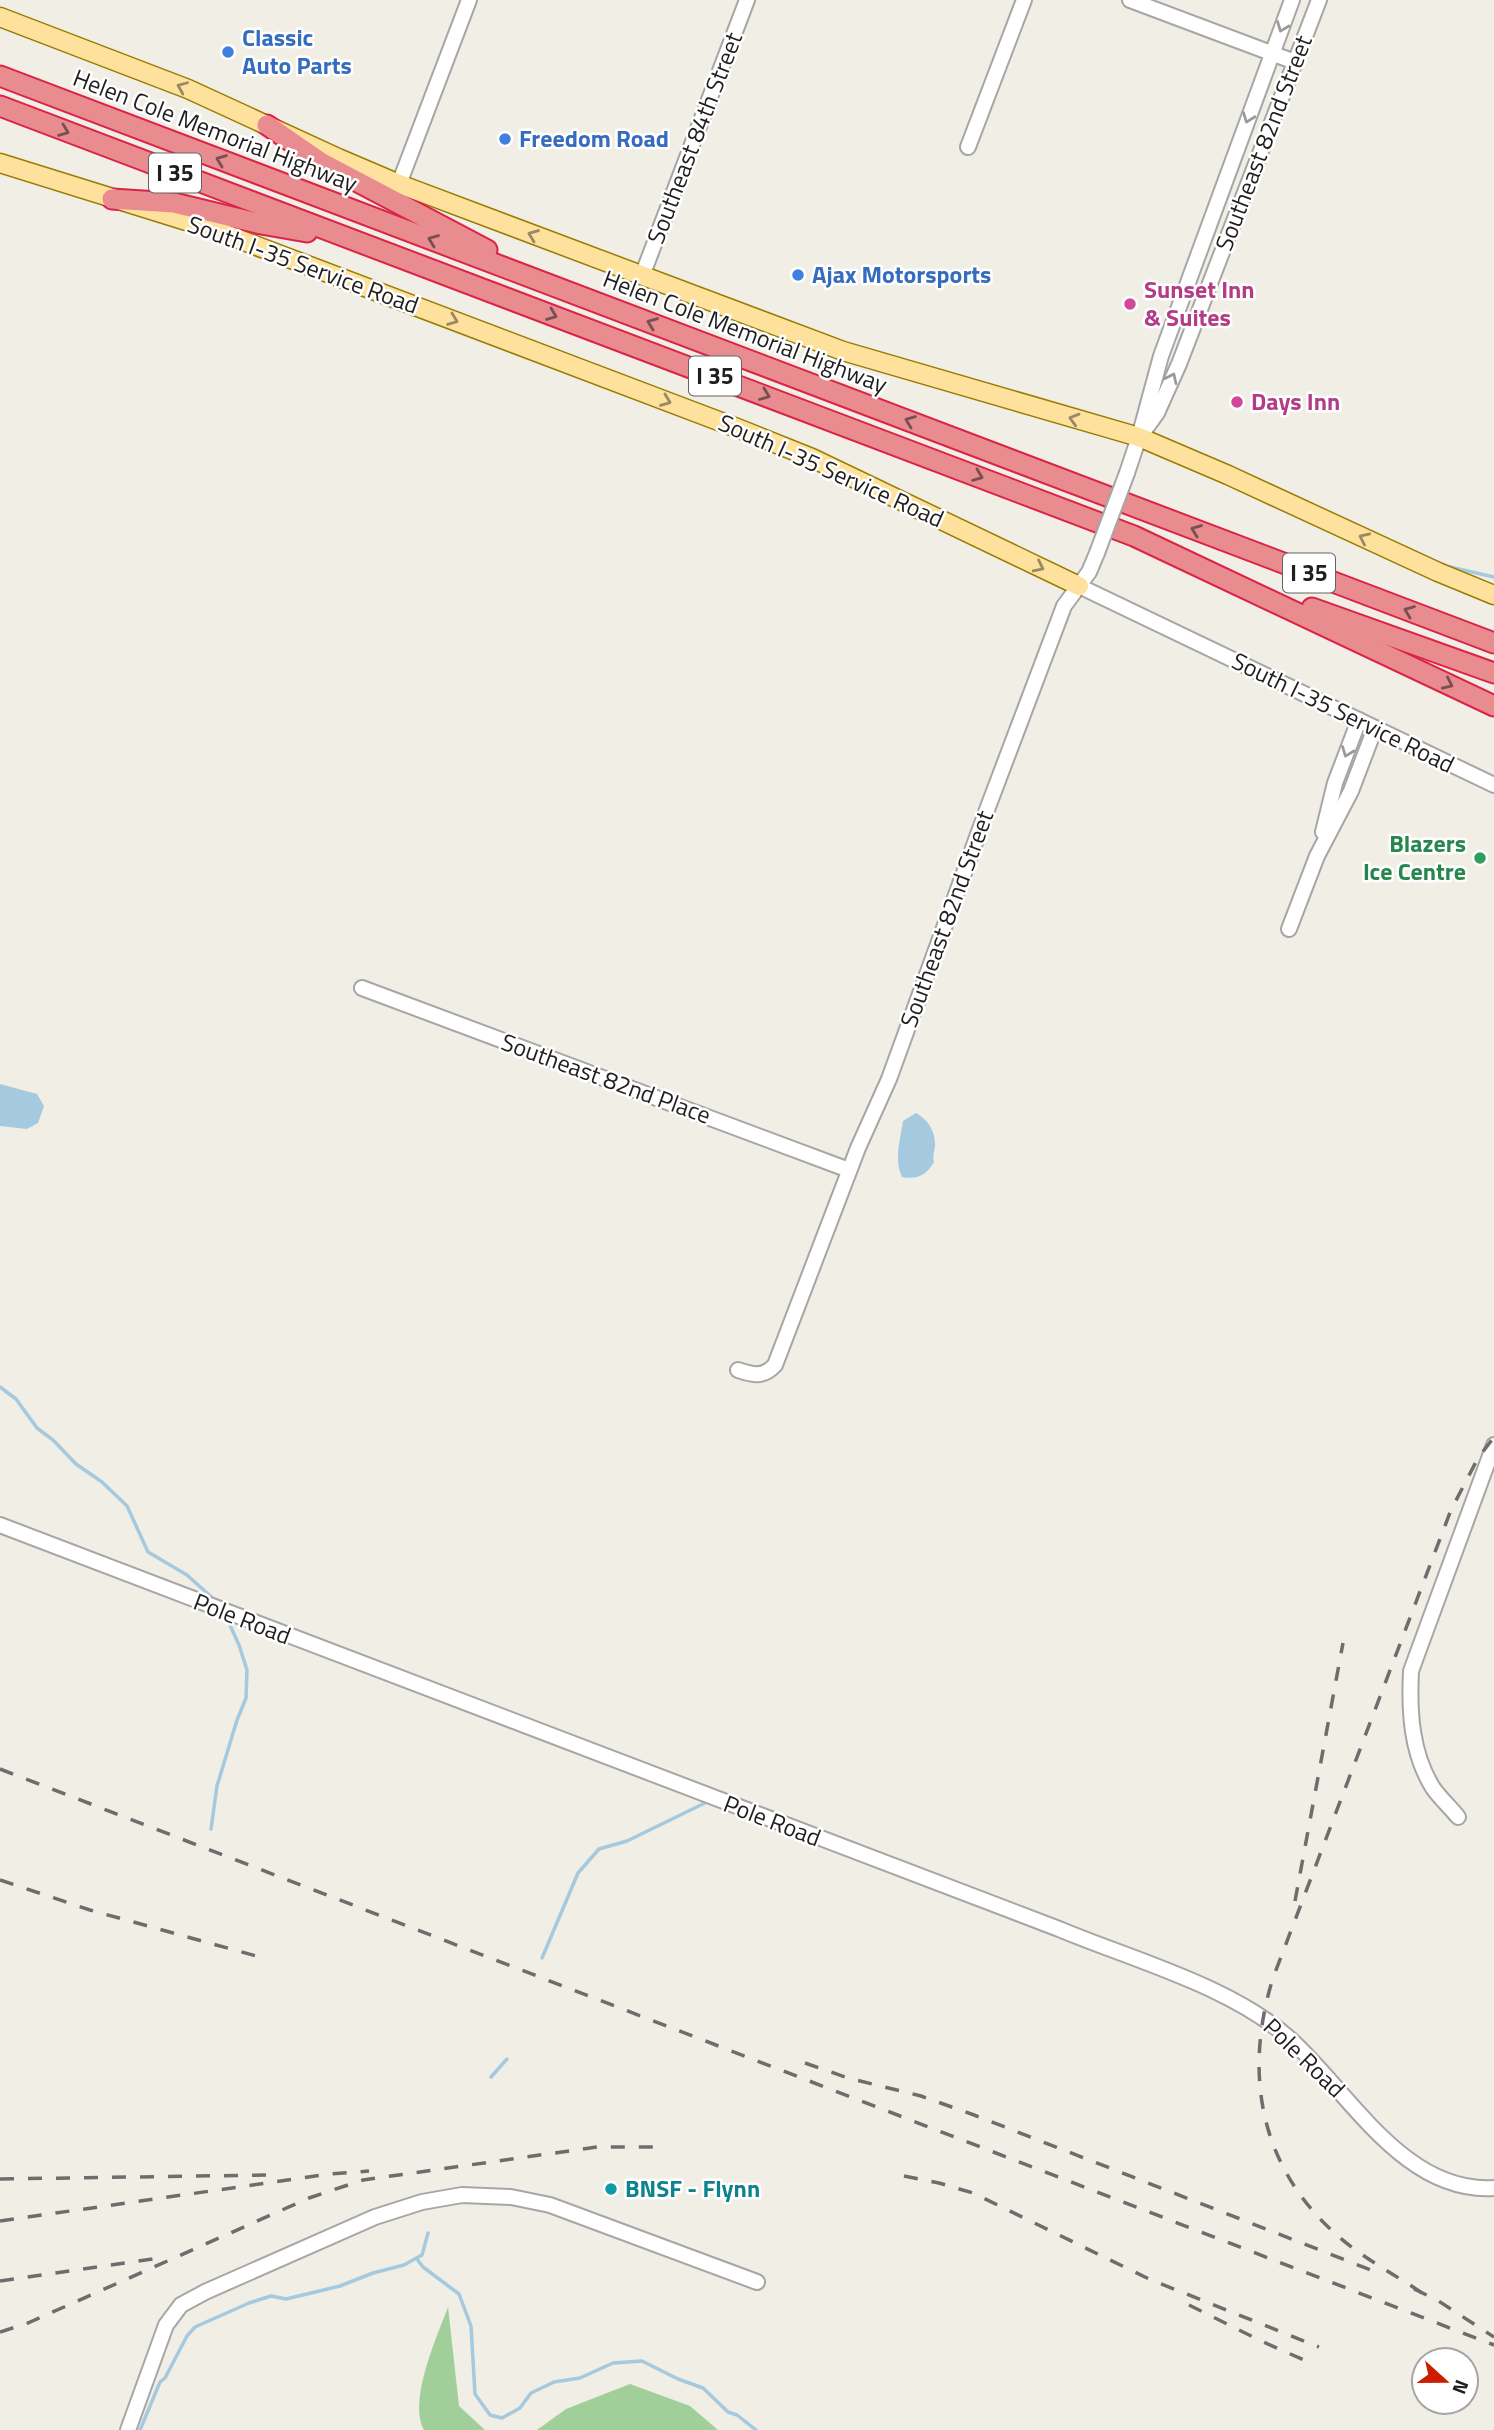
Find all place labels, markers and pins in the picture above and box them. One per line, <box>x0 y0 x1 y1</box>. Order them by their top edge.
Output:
place label: Classic Auto Parts <box>242 19 352 83</box>
marker: Classic Auto Parts <box>220 44 236 60</box>
place label: Freedom Road <box>519 120 669 156</box>
marker: Freedom Road <box>497 131 513 147</box>
place label: Ajax Motorsports <box>812 256 991 292</box>
marker: Ajax Motorsports <box>790 267 806 283</box>
place label: Sunset Inn & Suites <box>1144 271 1255 335</box>
marker: Sunset Inn & Suites <box>1122 296 1138 312</box>
place label: Days Inn <box>1251 383 1340 419</box>
marker: Days Inn <box>1229 394 1245 410</box>
place label: Blazers Ice Centre <box>1363 825 1466 889</box>
marker: Blazers Ice Centre <box>1472 850 1488 866</box>
place label: BNSF - Flynn <box>625 2170 760 2206</box>
marker: BNSF - Flynn <box>603 2181 619 2197</box>

